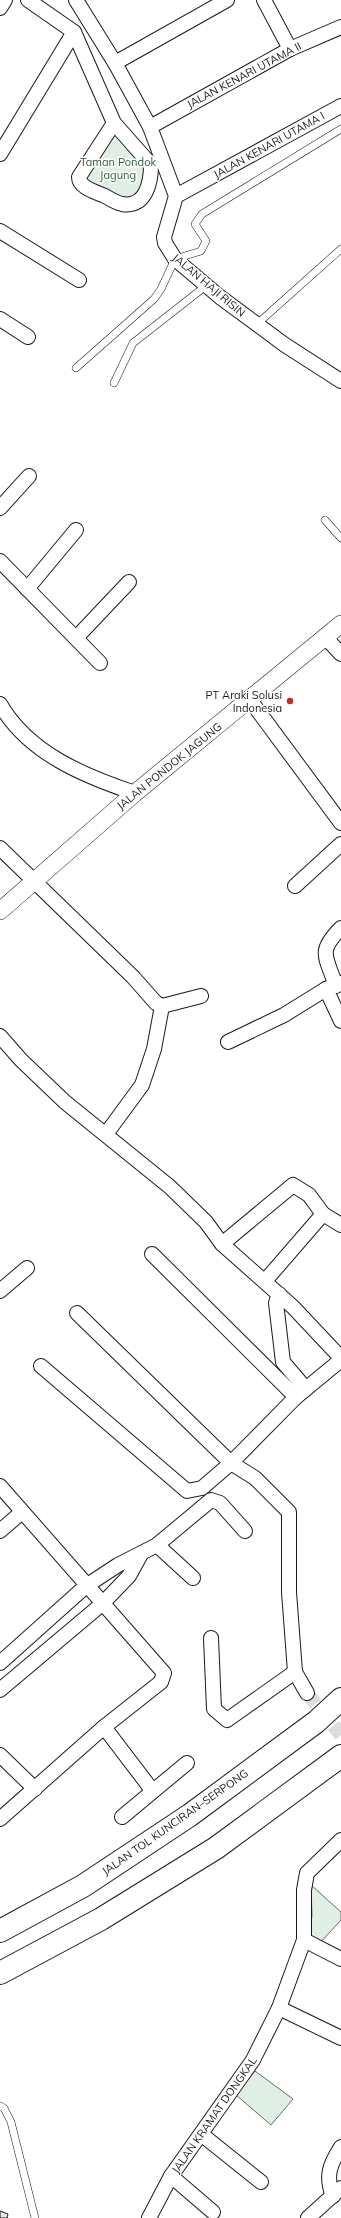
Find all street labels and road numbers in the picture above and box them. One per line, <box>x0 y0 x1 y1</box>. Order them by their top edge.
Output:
street label: JALAN KENARI UTAMA II <box>184 39 304 111</box>
street label: JALAN KENARI UTAMA I <box>211 109 327 181</box>
street label: JALAN HAJI RISIN <box>170 250 248 320</box>
street label: JALAN PONDOK JAGUNG <box>114 719 224 813</box>
street label: JALAN TOL KUNCIRAN–SERPONG <box>99 1766 251 1878</box>
street label: JALAN KRAMAT DONGKAL <box>168 2054 260 2176</box>

